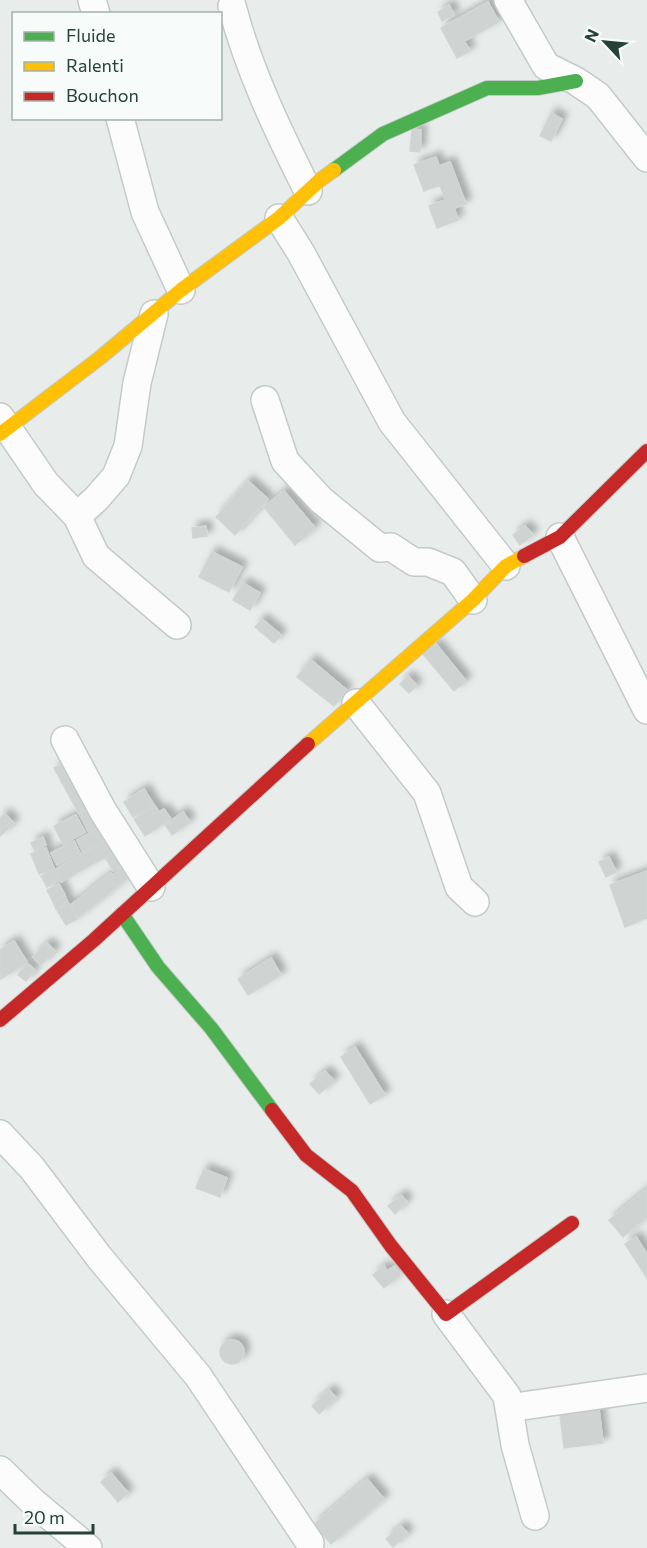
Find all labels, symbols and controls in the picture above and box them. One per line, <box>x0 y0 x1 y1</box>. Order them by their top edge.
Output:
legend <box>12 12 222 120</box>
north arrow <box>575 12 635 72</box>
text: Fluide <box>66 24 115 46</box>
text: N <box>580 26 602 45</box>
text: Ralenti <box>66 54 124 76</box>
text: Bouchon <box>66 84 139 106</box>
scale bar <box>15 1497 93 1535</box>
text: 20 m <box>24 1506 65 1528</box>

